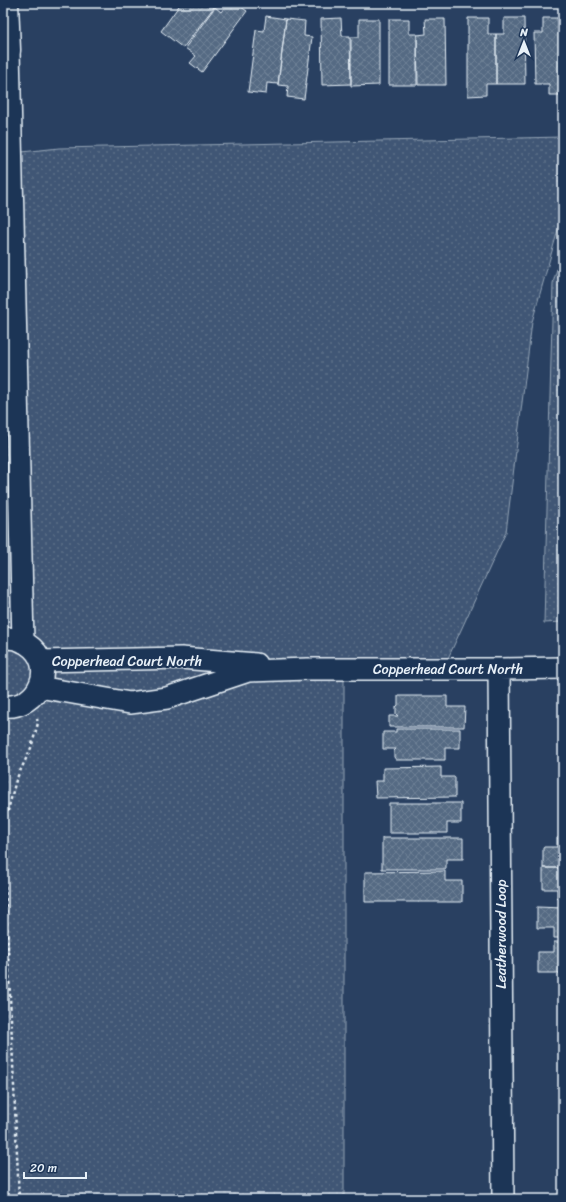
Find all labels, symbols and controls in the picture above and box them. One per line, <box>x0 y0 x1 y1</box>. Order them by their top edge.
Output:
north arrow <box>504 22 544 62</box>
text: N <box>519 23 528 42</box>
street label: Copperhead Court North <box>52 649 202 674</box>
street label: Copperhead Court North <box>373 657 523 682</box>
street label: Leatherwood Loop <box>489 879 514 989</box>
scale bar <box>24 1154 86 1180</box>
text: 20 m <box>30 1157 57 1179</box>

